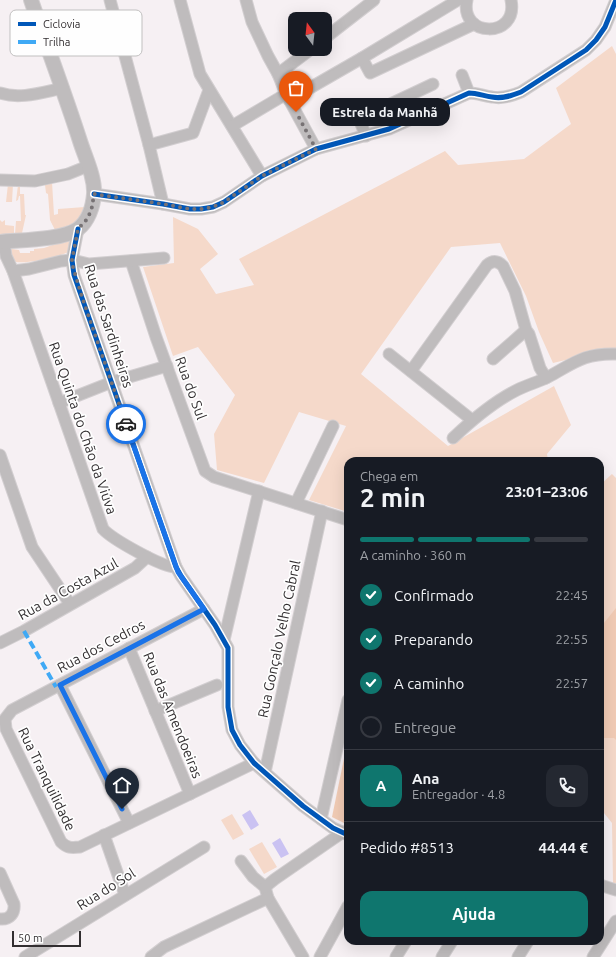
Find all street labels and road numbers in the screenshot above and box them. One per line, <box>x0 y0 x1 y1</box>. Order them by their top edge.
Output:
street label: Rua das Sardinheiras <box>81 262 137 390</box>
street label: Rua Quinta do Chão da Viúva <box>46 340 120 516</box>
street label: Rua do Sul <box>172 354 210 422</box>
street label: Rua da Costa Azul <box>15 555 121 623</box>
street label: Rua Gonçalo Velho Cabral <box>254 558 304 719</box>
street label: Rua dos Cedros <box>54 616 148 676</box>
street label: Rua das Amendoeiras <box>140 650 206 780</box>
street label: Rua Tranquilidade <box>15 725 79 833</box>
street label: Rua do Sol <box>74 865 138 913</box>

